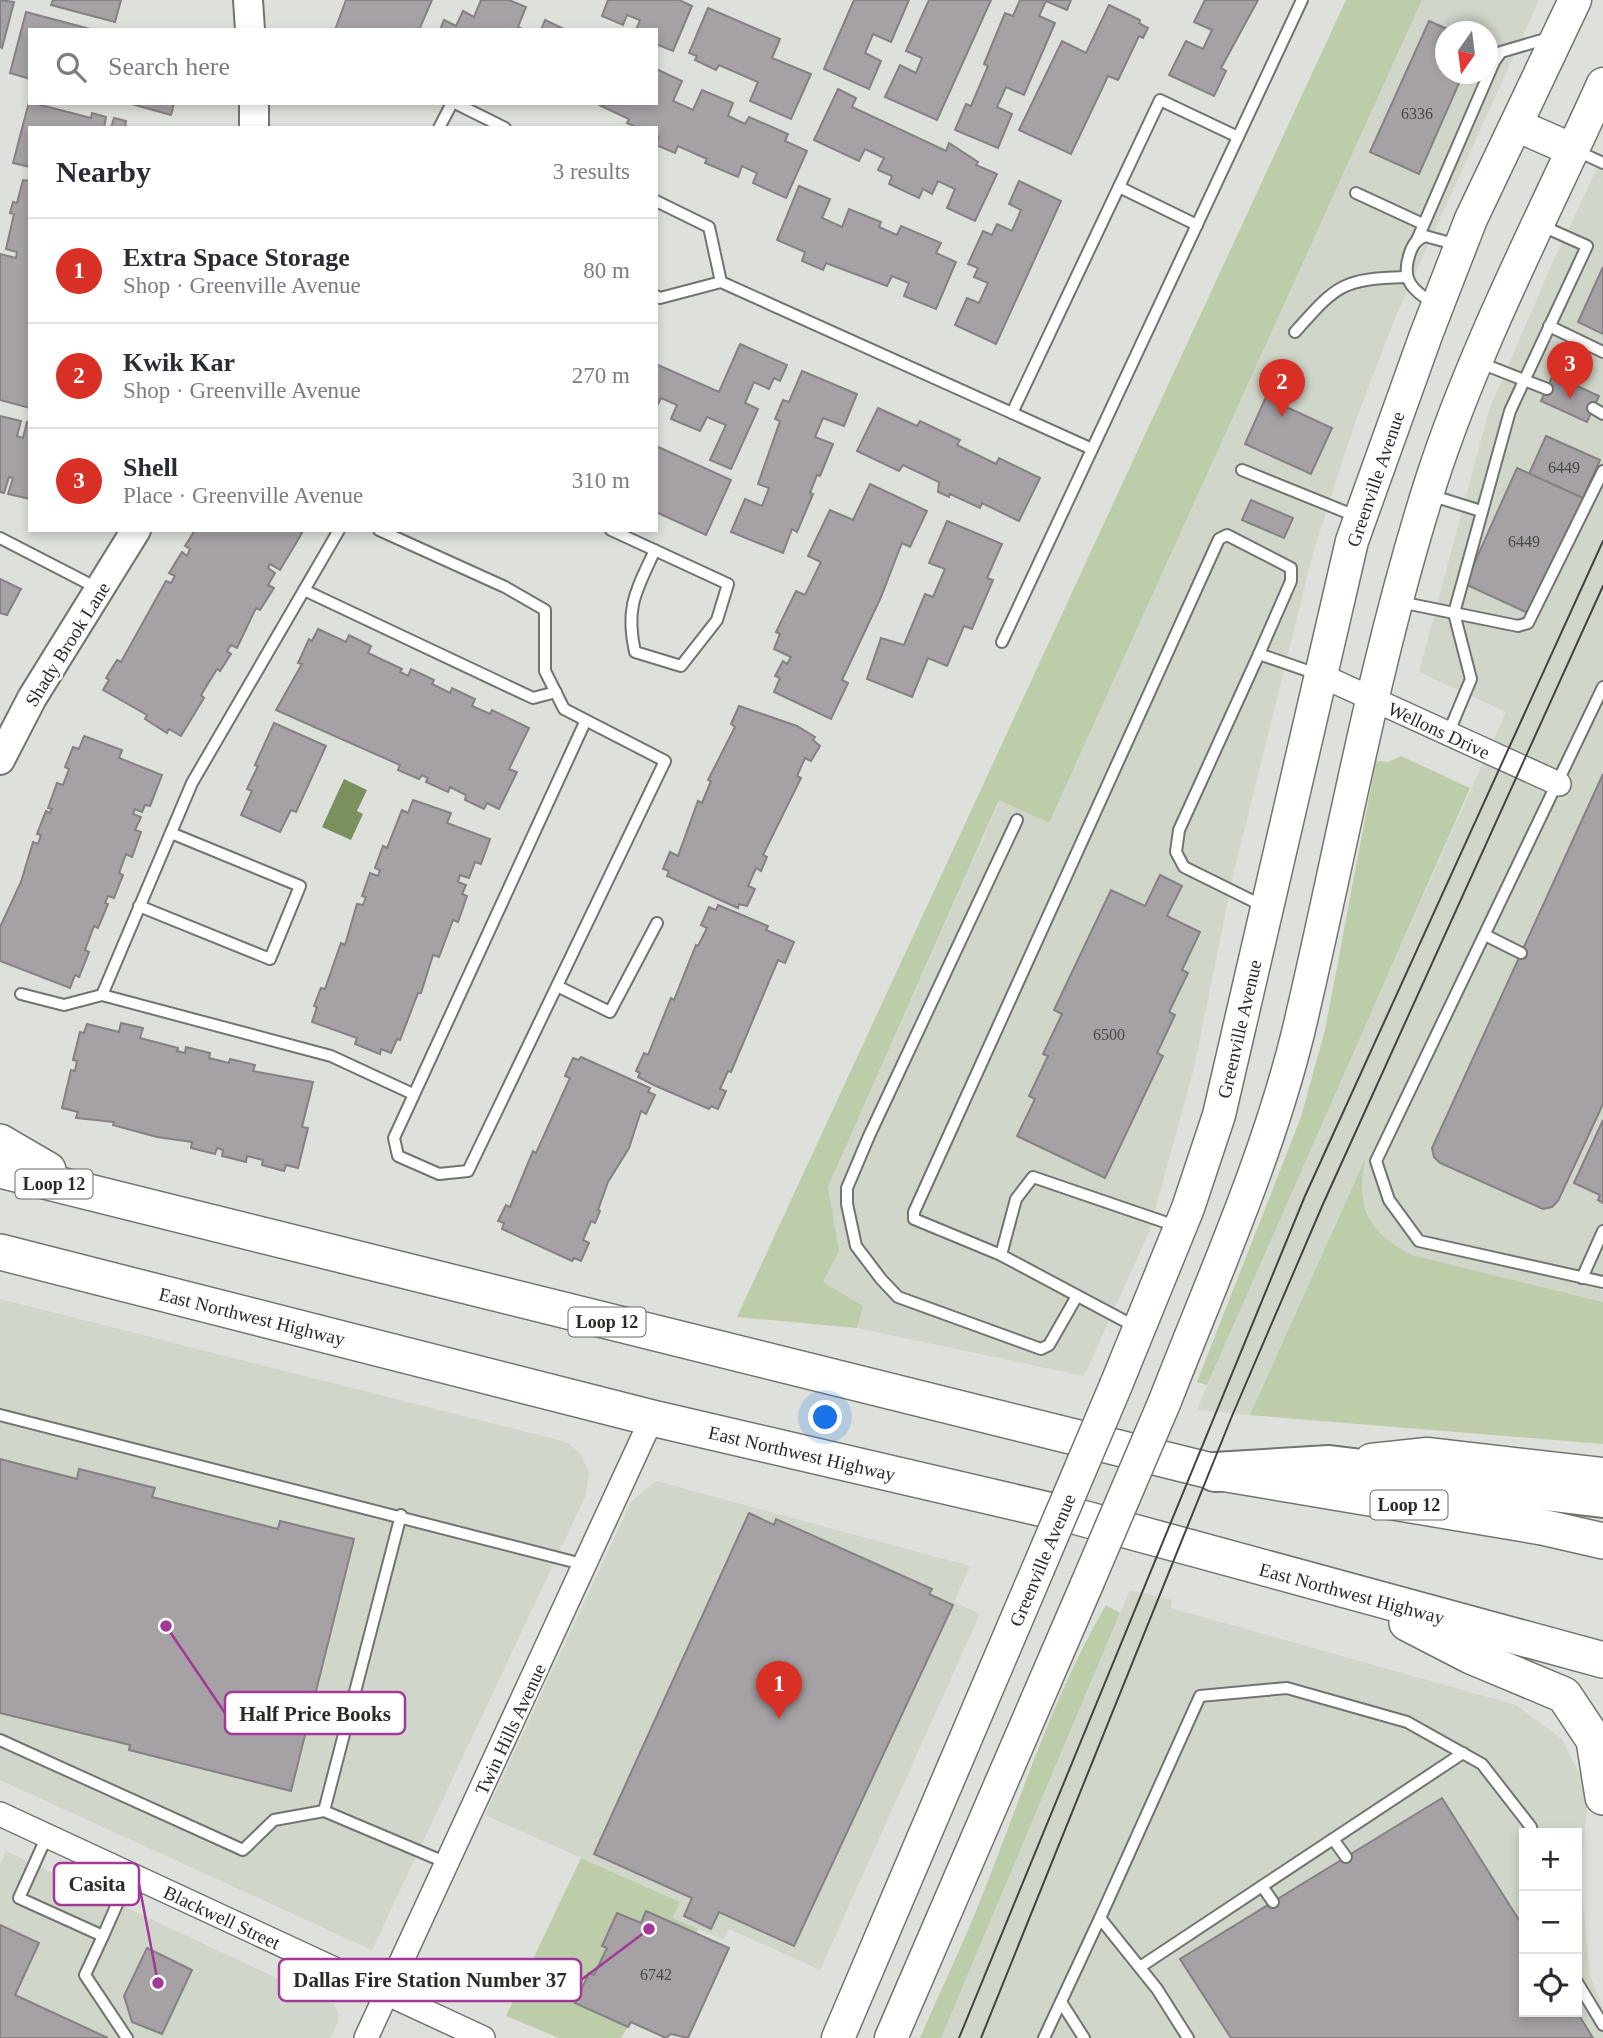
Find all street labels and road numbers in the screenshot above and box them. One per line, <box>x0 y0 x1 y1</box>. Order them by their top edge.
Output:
street label: Greenville Avenue <box>1342 409 1408 550</box>
street label: Shady Brook Lane <box>21 578 114 710</box>
street label: Wellons Drive <box>1385 698 1493 763</box>
street label: Greenville Avenue <box>1213 958 1266 1100</box>
road number: Loop 12 <box>16 1170 92 1198</box>
street label: East Northwest Highway <box>157 1283 348 1350</box>
road number: Loop 12 <box>568 1308 646 1336</box>
street label: East Northwest Highway <box>706 1422 898 1485</box>
road number: Loop 12 <box>1370 1490 1448 1520</box>
street label: Greenville Avenue <box>1005 1491 1080 1629</box>
street label: East Northwest Highway <box>1257 1559 1447 1628</box>
street label: Twin Hills Avenue <box>471 1660 550 1798</box>
street label: Blackwell Street <box>160 1881 284 1954</box>

